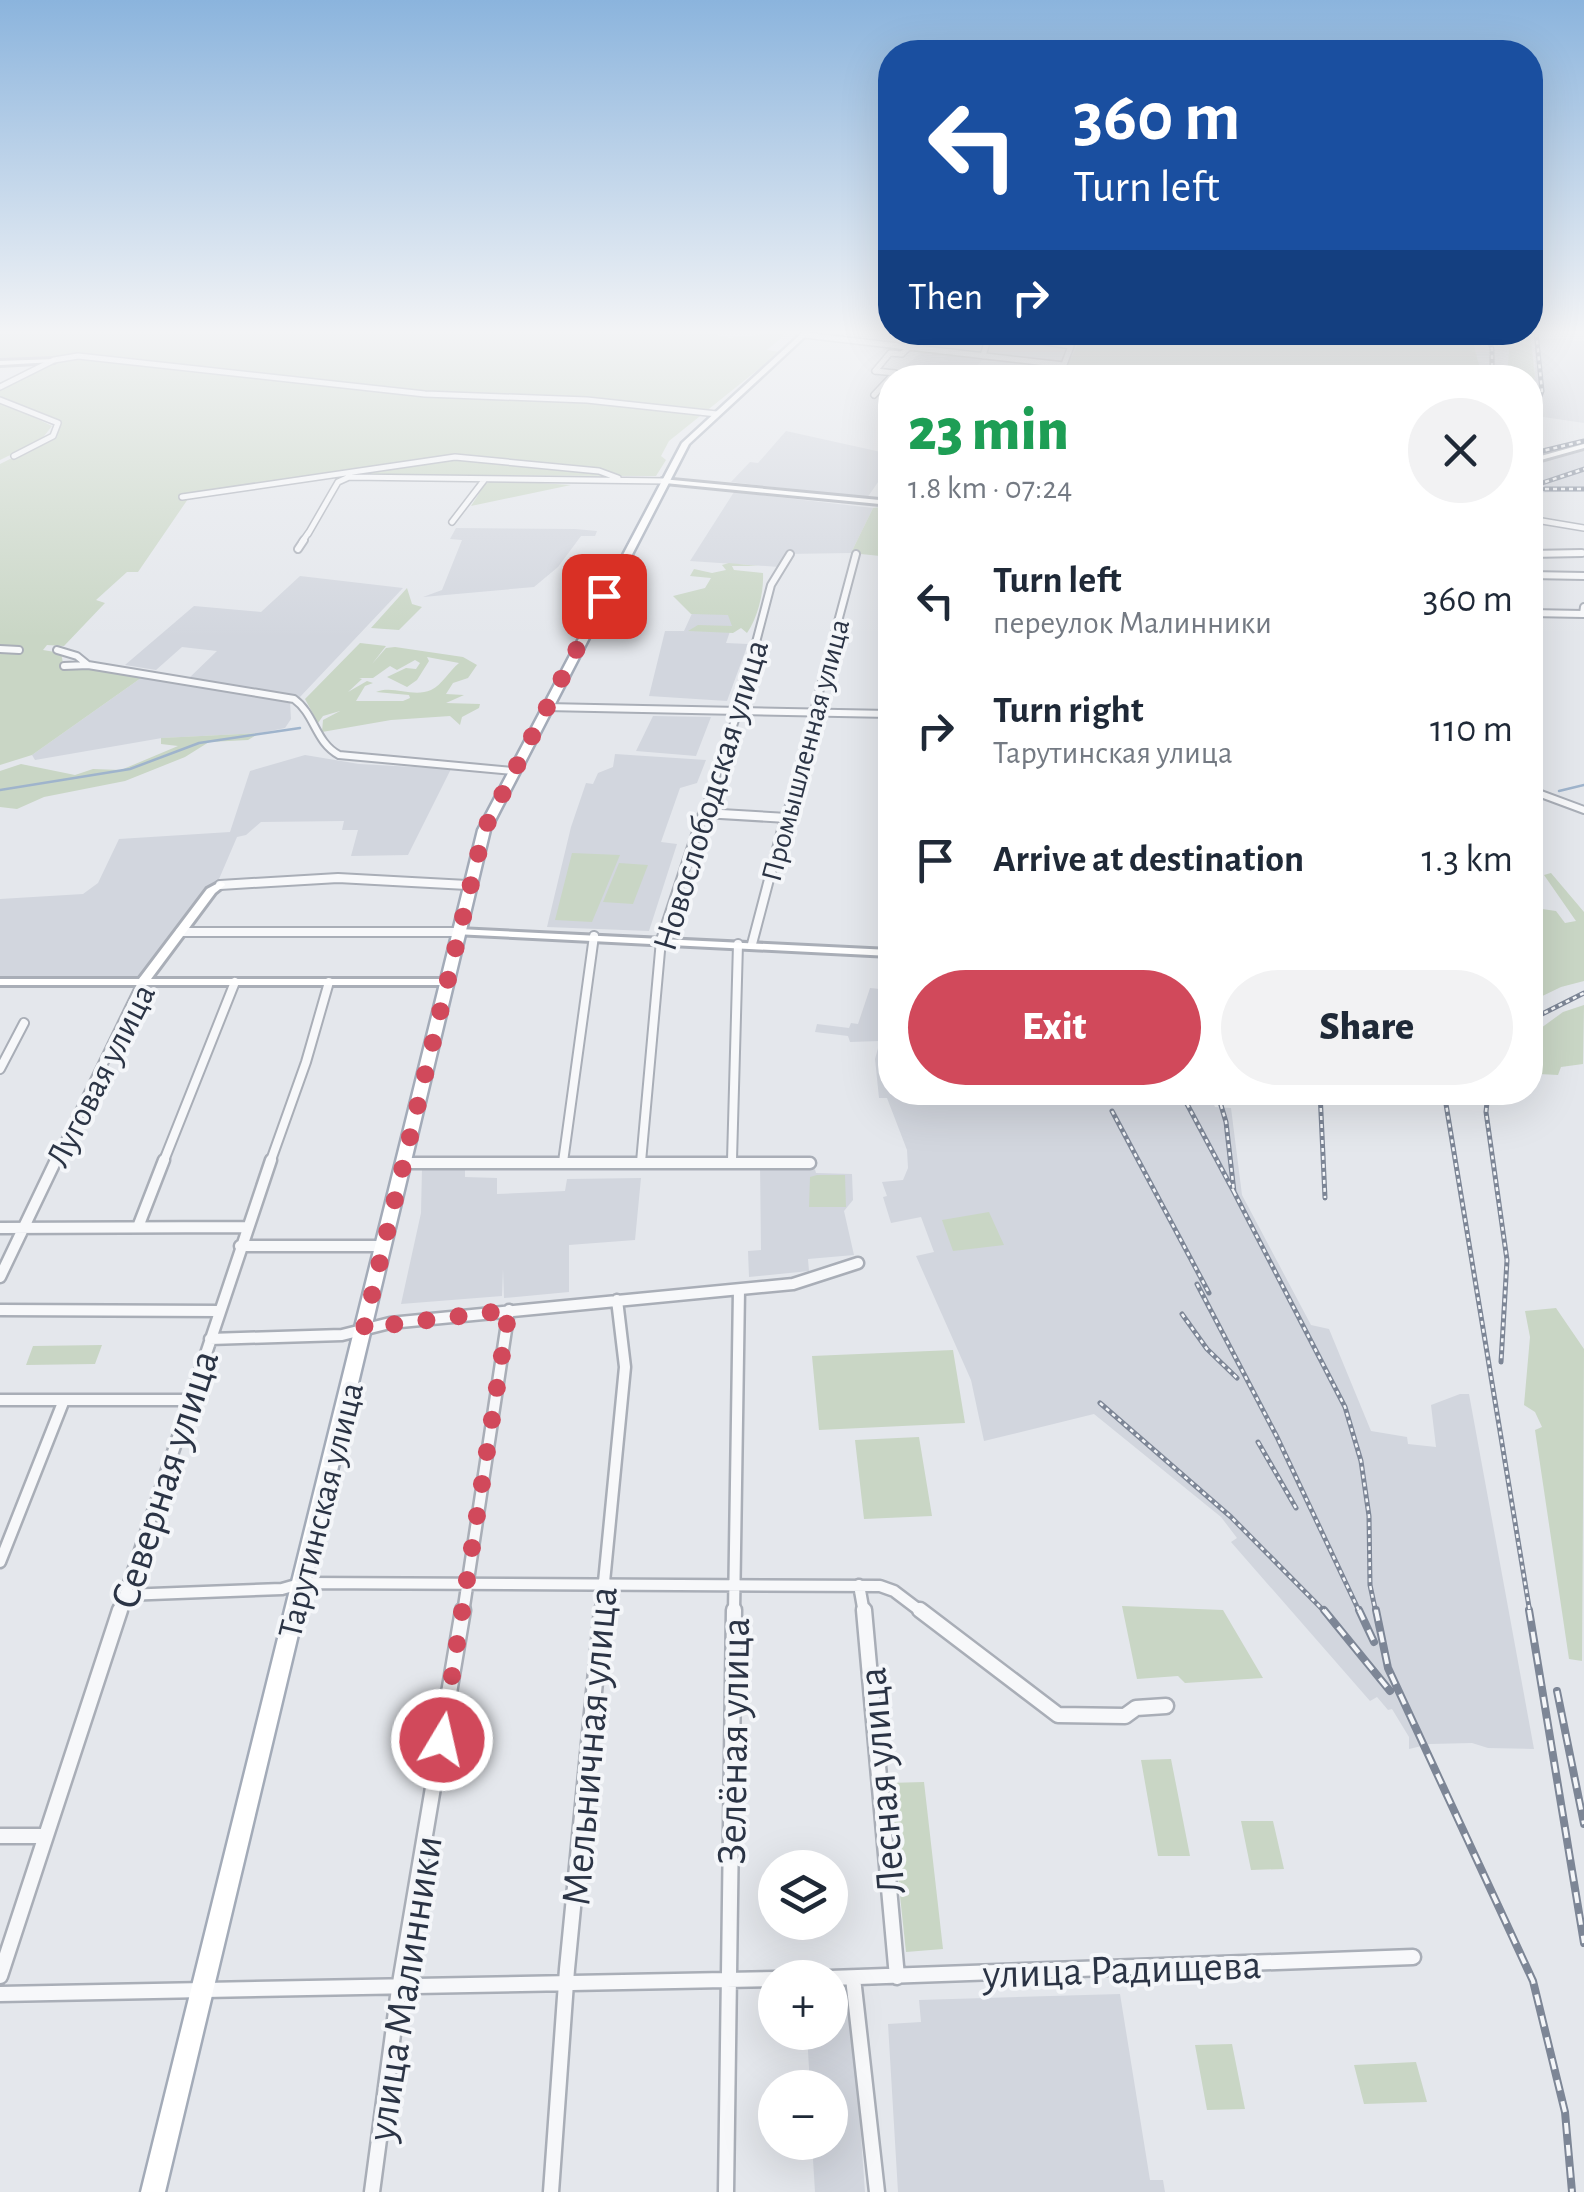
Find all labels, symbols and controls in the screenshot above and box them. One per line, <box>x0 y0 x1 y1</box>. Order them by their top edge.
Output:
icon: left <box>908 80 1038 210</box>
text: 360 m <box>1073 83 1241 153</box>
text: Turn left <box>1073 165 1220 210</box>
icon: right <box>1003 270 1058 325</box>
text: Then <box>908 279 983 317</box>
button: close <box>1408 398 1513 503</box>
text: 23 min <box>908 401 1069 461</box>
text: 1.8 km · 07:24 <box>908 472 1072 504</box>
pin <box>562 554 647 639</box>
text: Turn left <box>993 562 1121 600</box>
icon: arrive <box>577 569 632 624</box>
icon: left <box>908 573 963 628</box>
text: 360 m <box>1423 581 1513 619</box>
text: переулок Малинники <box>993 607 1272 639</box>
street label: Промышленная улица <box>756 616 855 885</box>
street label: Новослободская улица <box>647 636 775 955</box>
text: Turn right <box>993 692 1143 730</box>
icon: right <box>908 703 963 758</box>
text: 110 m <box>1430 711 1513 749</box>
text: Тарутинская улица <box>993 737 1233 769</box>
icon: arrive <box>908 833 963 888</box>
text: Arrive at destination <box>993 841 1304 879</box>
text: 1.3 km <box>1422 841 1513 879</box>
button: Exit <box>908 970 1201 1085</box>
button: Share <box>1221 970 1513 1085</box>
street label: Луговая улица <box>40 979 162 1173</box>
street label: Северная улица <box>103 1345 227 1614</box>
street label: Тарутинская улица <box>273 1379 370 1642</box>
street label: Мельничная улица <box>555 1585 625 1908</box>
street label: Зелёная улица <box>711 1617 757 1865</box>
street label: Лесная улица <box>851 1666 913 1896</box>
position arrow <box>390 1688 494 1792</box>
street label: улица Малинники <box>360 1833 450 2145</box>
map controls <box>758 1850 848 2160</box>
button: layers <box>758 1850 848 1940</box>
street label: улица Радищева <box>981 1944 1262 1996</box>
button: + <box>758 1960 848 2050</box>
button: − <box>758 2070 848 2160</box>

